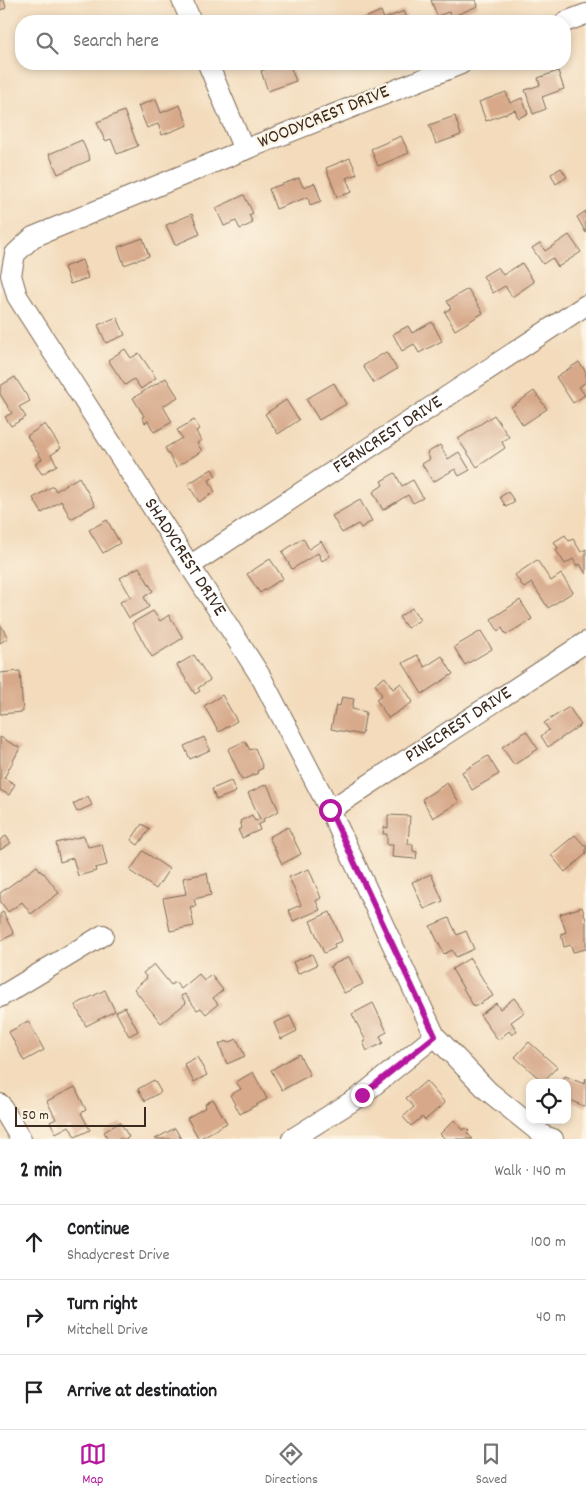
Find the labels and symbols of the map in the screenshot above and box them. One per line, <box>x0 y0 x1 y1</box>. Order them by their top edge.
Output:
street label: WOODYCREST DRIVE <box>254 79 394 157</box>
street label: FERNCREST DRIVE <box>328 389 449 481</box>
street label: SHADYCREST DRIVE <box>136 493 233 622</box>
street label: PINECREST DRIVE <box>400 680 518 771</box>
route start <box>319 799 342 822</box>
route end <box>351 1084 374 1107</box>
scale bar <box>15 1104 146 1127</box>

